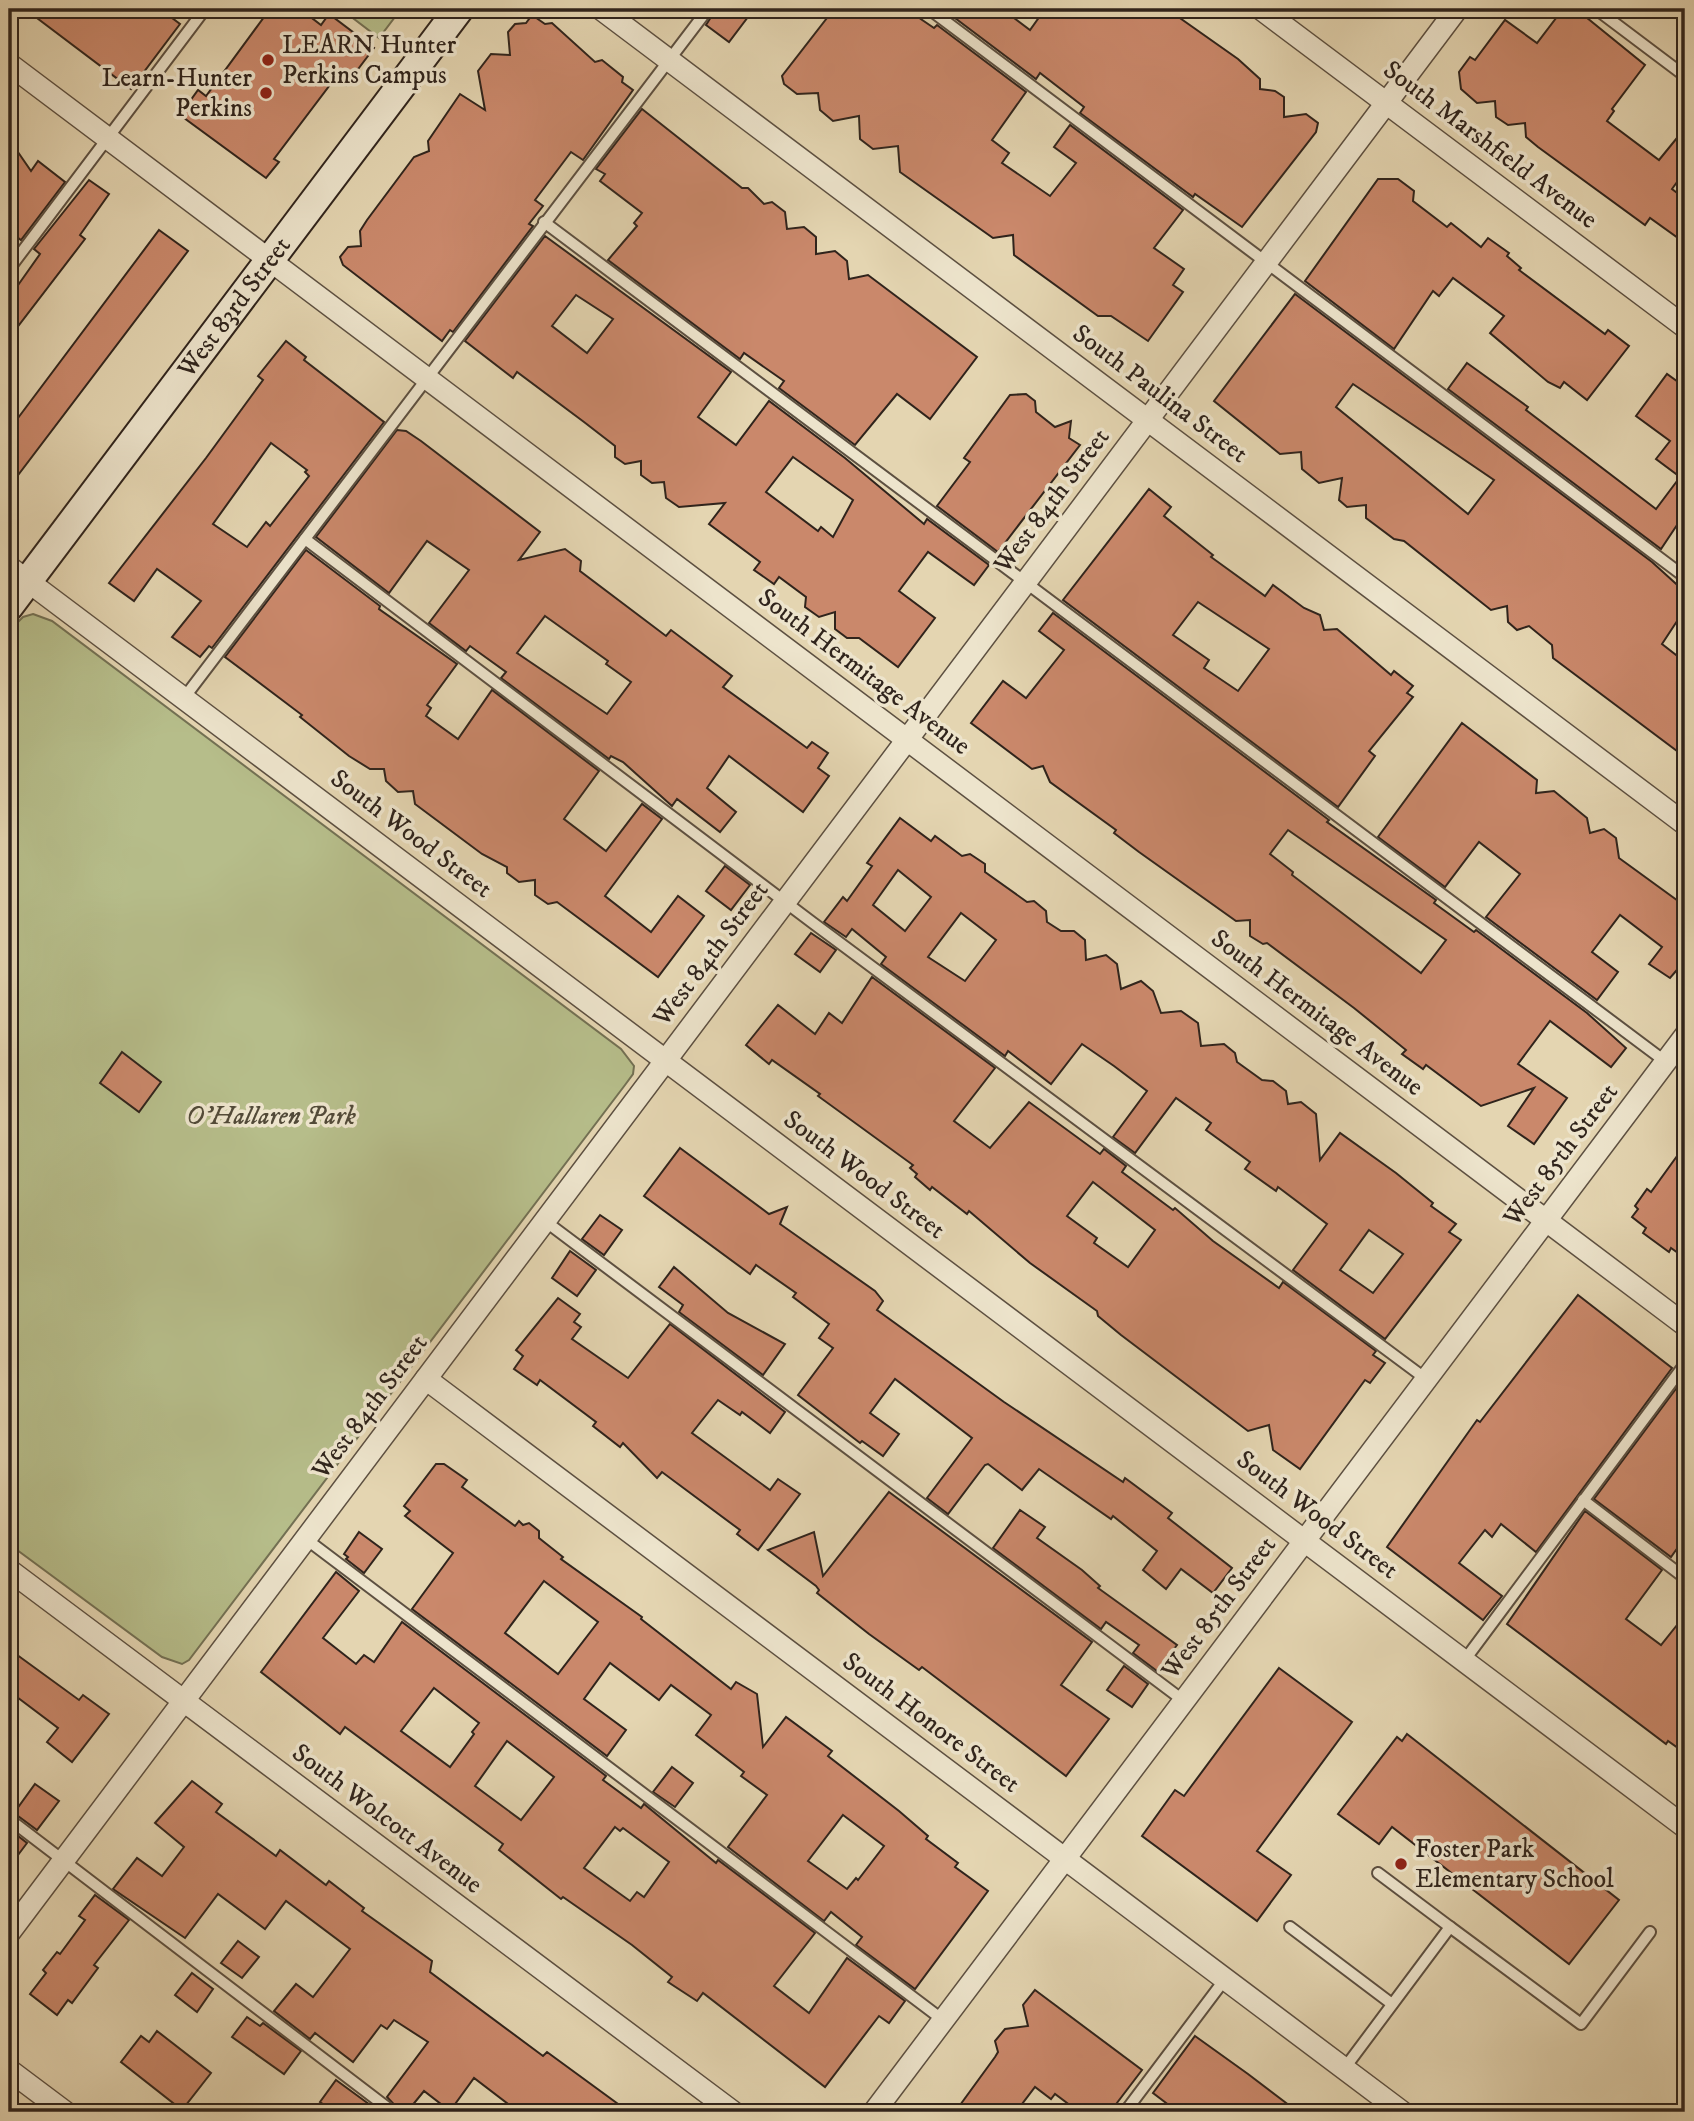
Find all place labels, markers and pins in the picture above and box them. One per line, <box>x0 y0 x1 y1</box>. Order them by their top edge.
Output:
place label: LEARN Hunter Perkins Campus <box>282 29 456 92</box>
marker: LEARN Hunter Perkins Campus <box>260 52 276 68</box>
place label: Learn-Hunter Perkins <box>101 62 252 125</box>
marker: Learn-Hunter Perkins <box>258 85 274 101</box>
place label: Foster Park Elementary School <box>1415 1833 1614 1896</box>
marker: Foster Park Elementary School <box>1393 1856 1409 1872</box>

